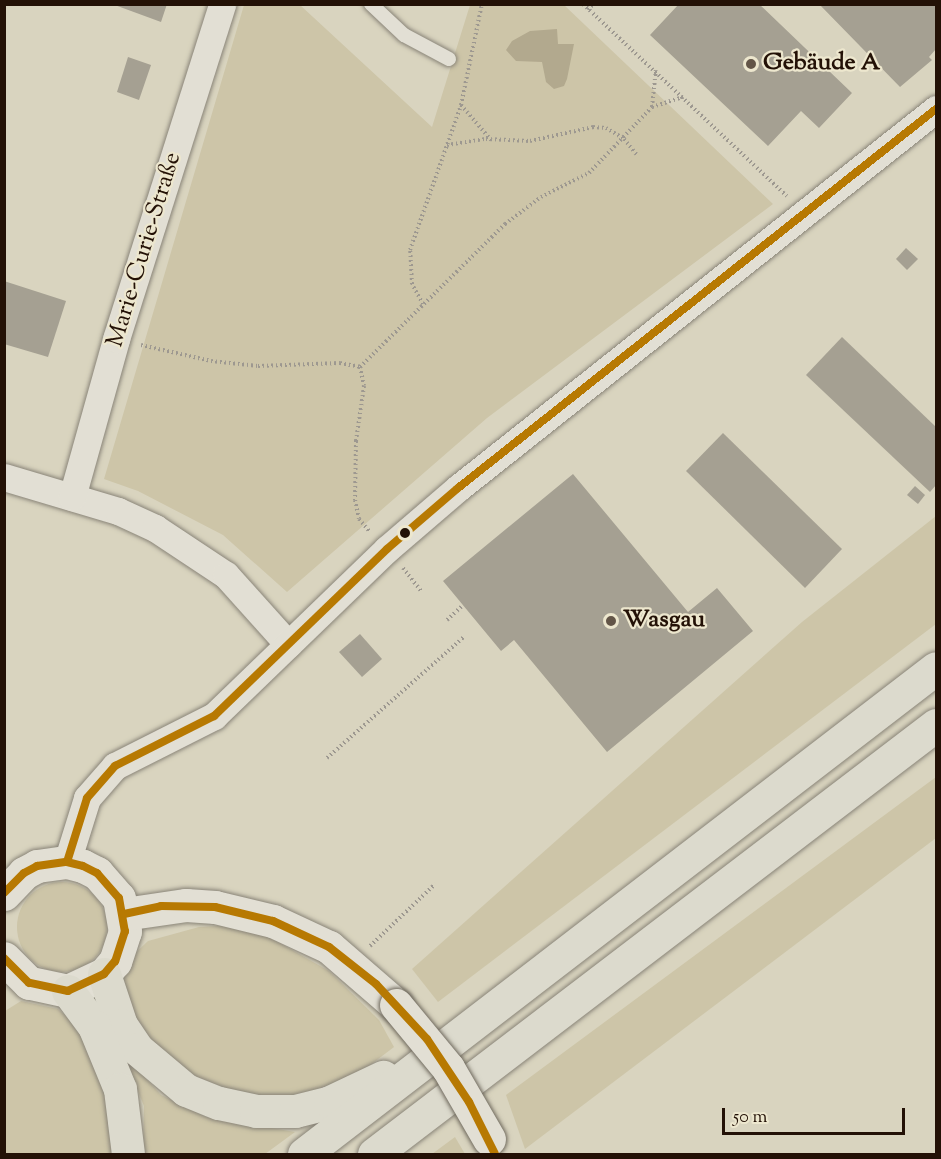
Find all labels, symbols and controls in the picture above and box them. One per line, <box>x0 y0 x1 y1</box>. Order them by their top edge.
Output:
place label: Gebäude A <box>763 50 880 78</box>
marker: Gebäude A <box>744 57 758 71</box>
street label: Marie-Curie-Straße <box>102 149 188 351</box>
unlabelled marker <box>399 527 411 539</box>
place label: Wasgau <box>623 607 705 635</box>
marker: Wasgau <box>604 614 618 628</box>
scale bar <box>725 1096 908 1134</box>
text: 50 m <box>733 1105 767 1131</box>

